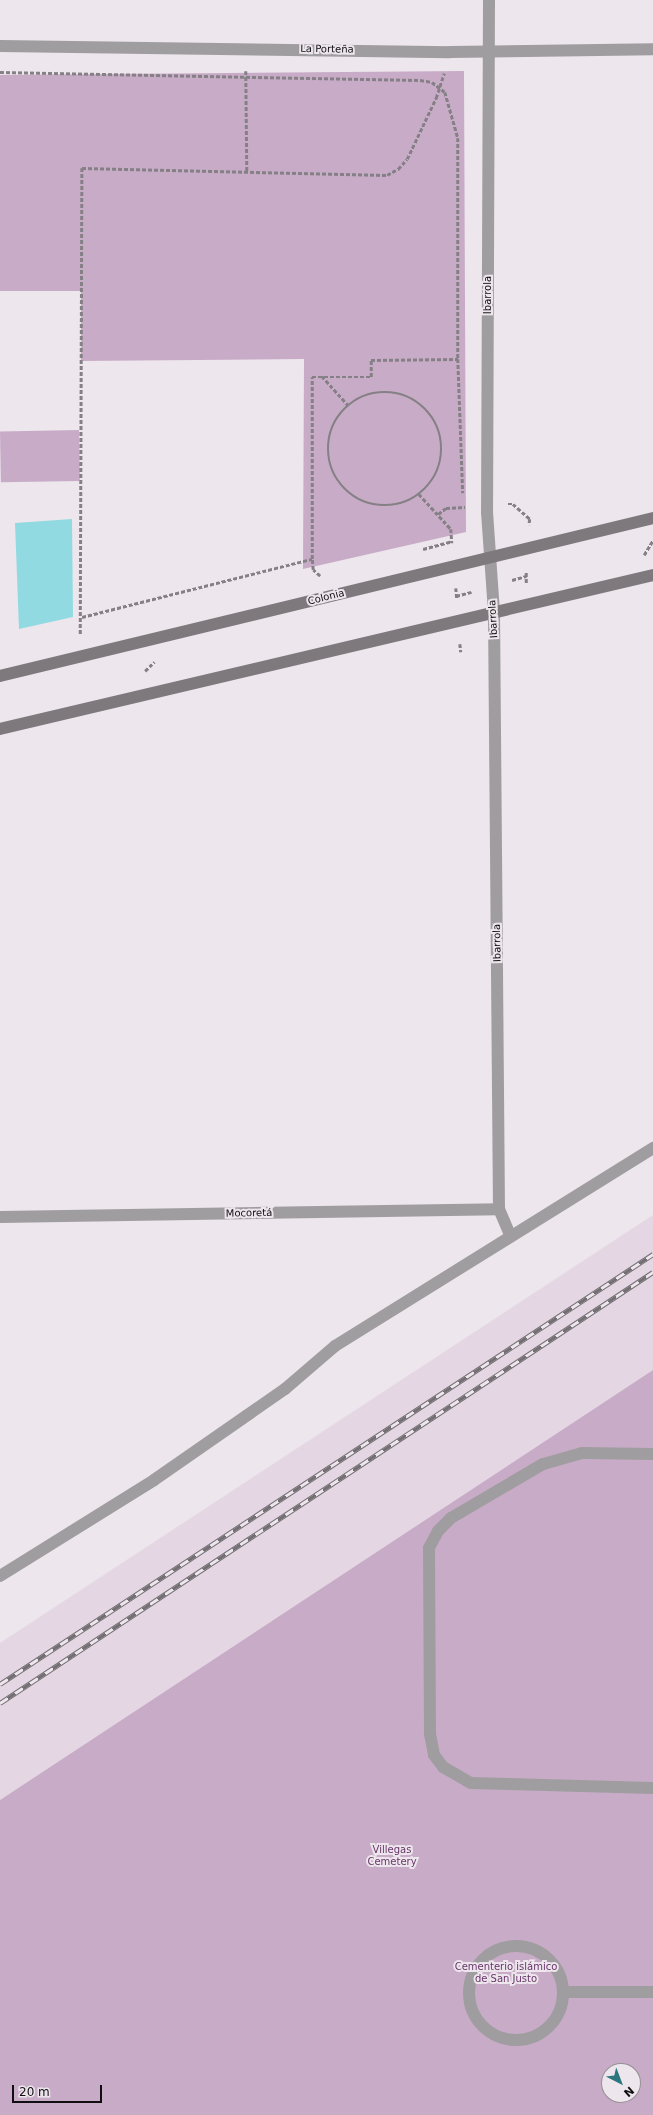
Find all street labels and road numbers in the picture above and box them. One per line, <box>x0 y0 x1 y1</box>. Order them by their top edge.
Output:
street label: La Porteña <box>300 43 354 55</box>
street label: Ibarrola <box>482 276 494 314</box>
street label: Colonia <box>306 587 346 607</box>
street label: Ibarrola <box>486 600 500 638</box>
street label: Ibarrola <box>491 924 503 962</box>
street label: Mocoretá <box>226 1207 272 1219</box>

